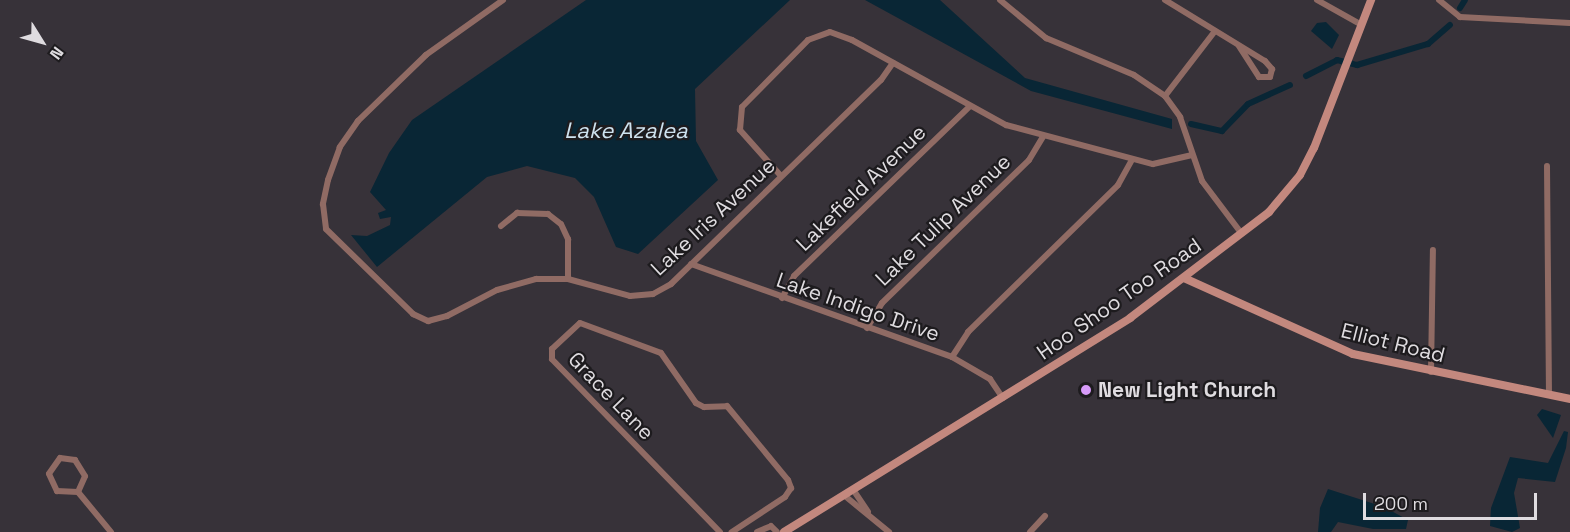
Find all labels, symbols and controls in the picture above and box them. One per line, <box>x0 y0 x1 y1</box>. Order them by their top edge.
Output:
north arrow <box>12 12 72 72</box>
text: N <box>45 43 68 64</box>
water label: Lake Azalea <box>564 118 688 144</box>
street label: Lakefield Avenue <box>791 120 931 256</box>
street label: Lake Tulip Avenue <box>870 149 1016 291</box>
street label: Lake Iris Avenue <box>646 153 780 281</box>
street label: Hoo Shoo Too Road <box>1032 233 1206 365</box>
street label: Lake Indigo Drive <box>773 267 943 347</box>
street label: Elliot Road <box>1338 318 1448 368</box>
street label: Grace Lane <box>563 347 659 445</box>
place label: New Light Church <box>1098 377 1276 403</box>
marker: New Light Church <box>1079 383 1093 397</box>
scale bar <box>1366 481 1540 519</box>
text: 200 m <box>1374 492 1428 515</box>

